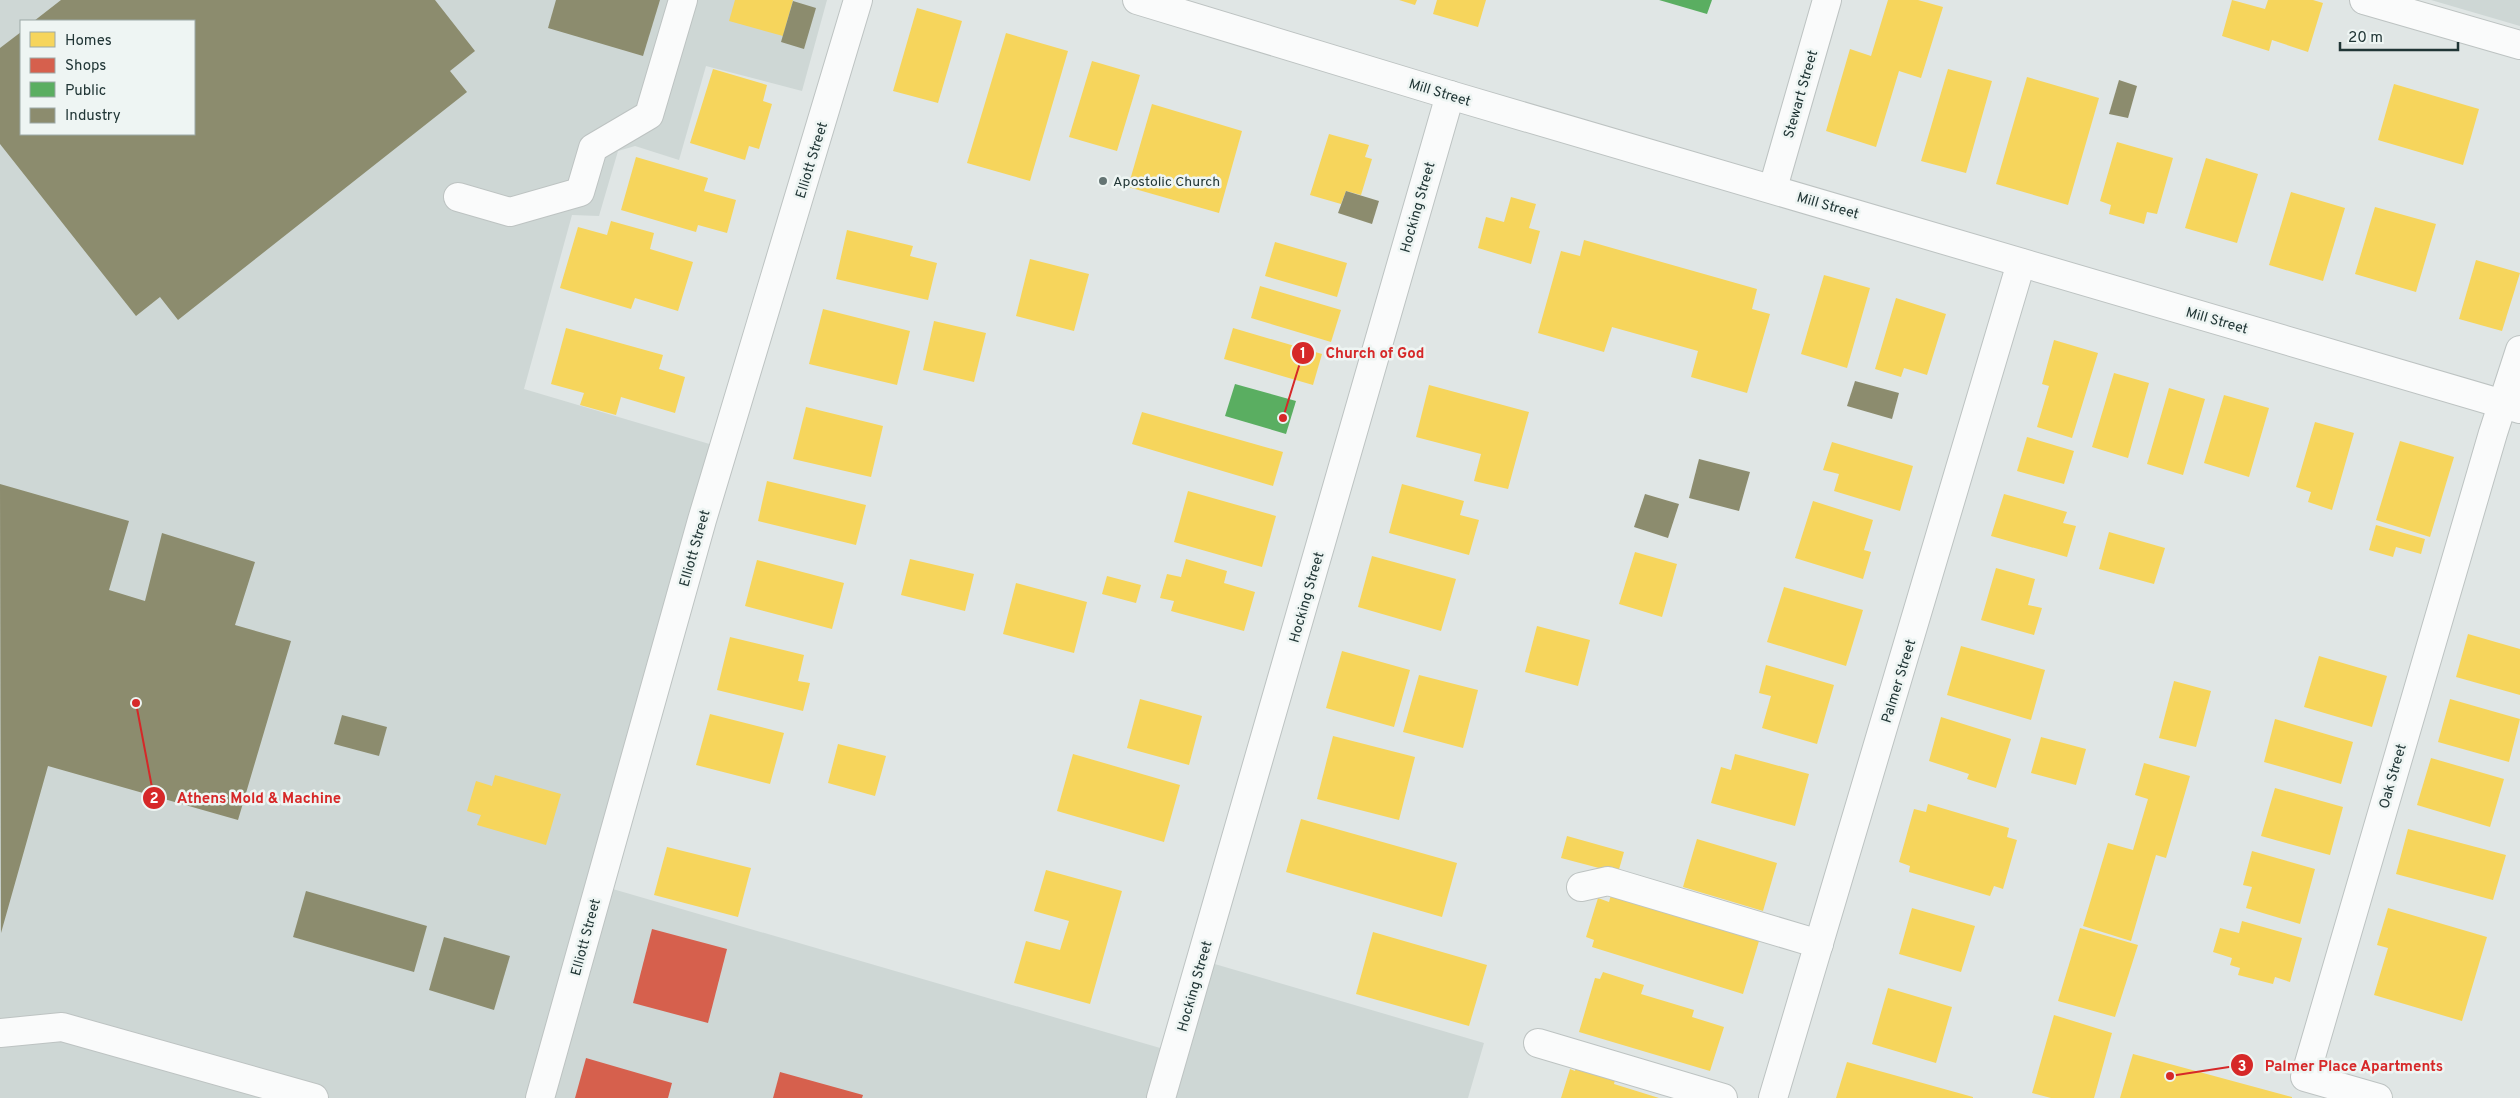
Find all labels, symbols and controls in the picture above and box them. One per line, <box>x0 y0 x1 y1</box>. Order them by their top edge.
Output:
legend <box>20 20 195 135</box>
scale bar <box>2340 20 2458 52</box>
text: 20 m <box>2348 29 2383 48</box>
text: Homes <box>65 32 112 51</box>
street label: Stewart Street <box>1781 48 1822 140</box>
text: Shops <box>65 57 106 76</box>
street label: Mill Street <box>1406 76 1473 111</box>
text: Public <box>65 82 106 101</box>
text: Industry <box>65 107 121 126</box>
street label: Elliott Street <box>793 120 832 201</box>
street label: Hocking Street <box>1397 160 1440 255</box>
place label: Apostolic Church <box>1113 174 1220 191</box>
marker: Apostolic Church <box>1097 175 1109 187</box>
street label: Mill Street <box>1794 189 1861 223</box>
street label: Mill Street <box>2183 304 2250 338</box>
callout: Church of God <box>1290 338 1434 368</box>
text: 1 <box>1300 345 1306 364</box>
text: Church of God <box>1326 345 1424 364</box>
street label: Elliott Street <box>676 508 715 589</box>
street label: Hocking Street <box>1286 550 1329 645</box>
street label: Palmer Street <box>1879 638 1920 725</box>
street label: Oak Street <box>2376 742 2411 811</box>
callout: Athens Mold & Machine <box>142 783 351 813</box>
text: 2 <box>149 790 159 809</box>
text: Athens Mold & Machine <box>177 790 341 809</box>
street label: Elliott Street <box>568 897 605 978</box>
street label: Hocking Street <box>1174 939 1217 1034</box>
callout: Palmer Place Apartments <box>2230 1050 2454 1080</box>
text: 3 <box>2238 1058 2247 1077</box>
text: Palmer Place Apartments <box>2265 1058 2443 1077</box>

